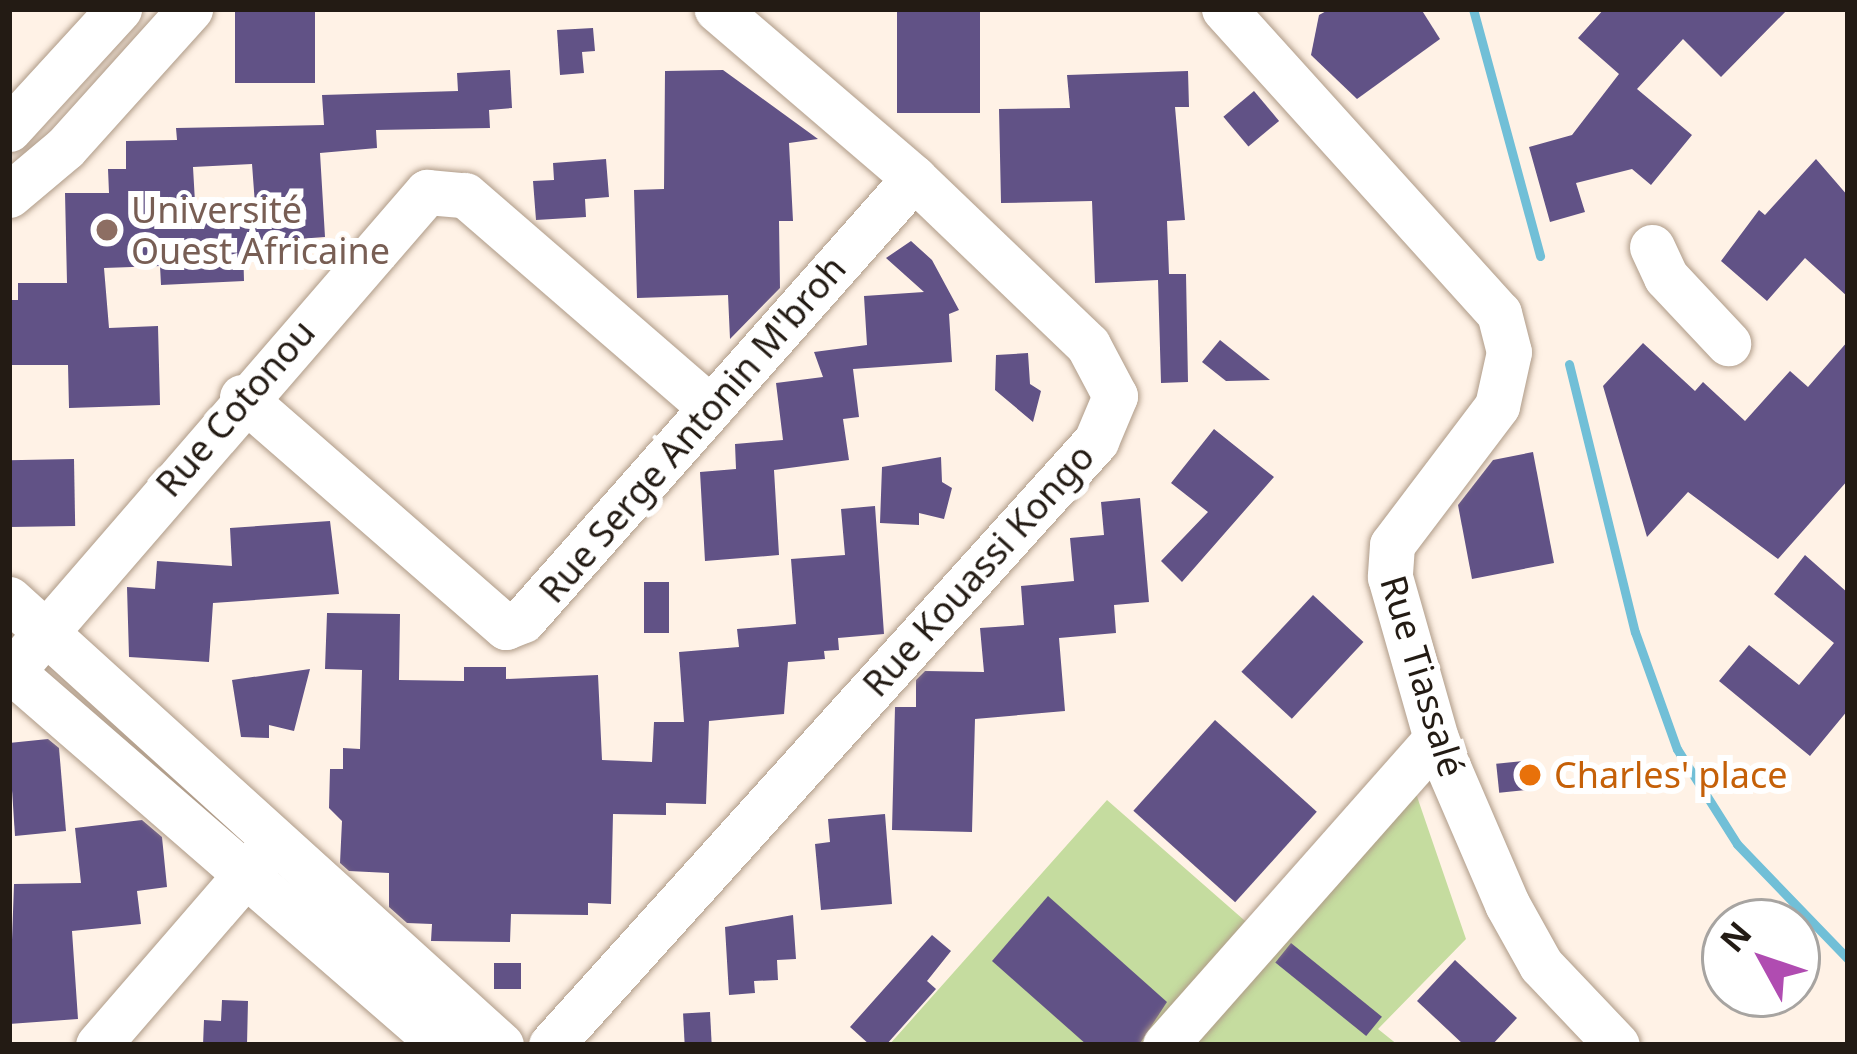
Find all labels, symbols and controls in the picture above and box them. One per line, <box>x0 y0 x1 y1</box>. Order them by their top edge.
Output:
place label: Université Ouest Africaine <box>131 187 390 272</box>
marker: Université Ouest Africaine <box>94 217 120 243</box>
street label: Rue Serge Antonin M'broh <box>530 247 854 611</box>
street label: Rue Cotonou <box>147 311 323 505</box>
street label: Rue Kouassi Kongo <box>853 435 1103 705</box>
street label: Rue Tiassalé <box>1372 570 1474 782</box>
place label: Charles' place <box>1554 753 1788 797</box>
marker: Charles' place <box>1517 762 1543 788</box>
north arrow <box>1701 898 1821 1018</box>
text: N <box>1709 912 1761 961</box>

